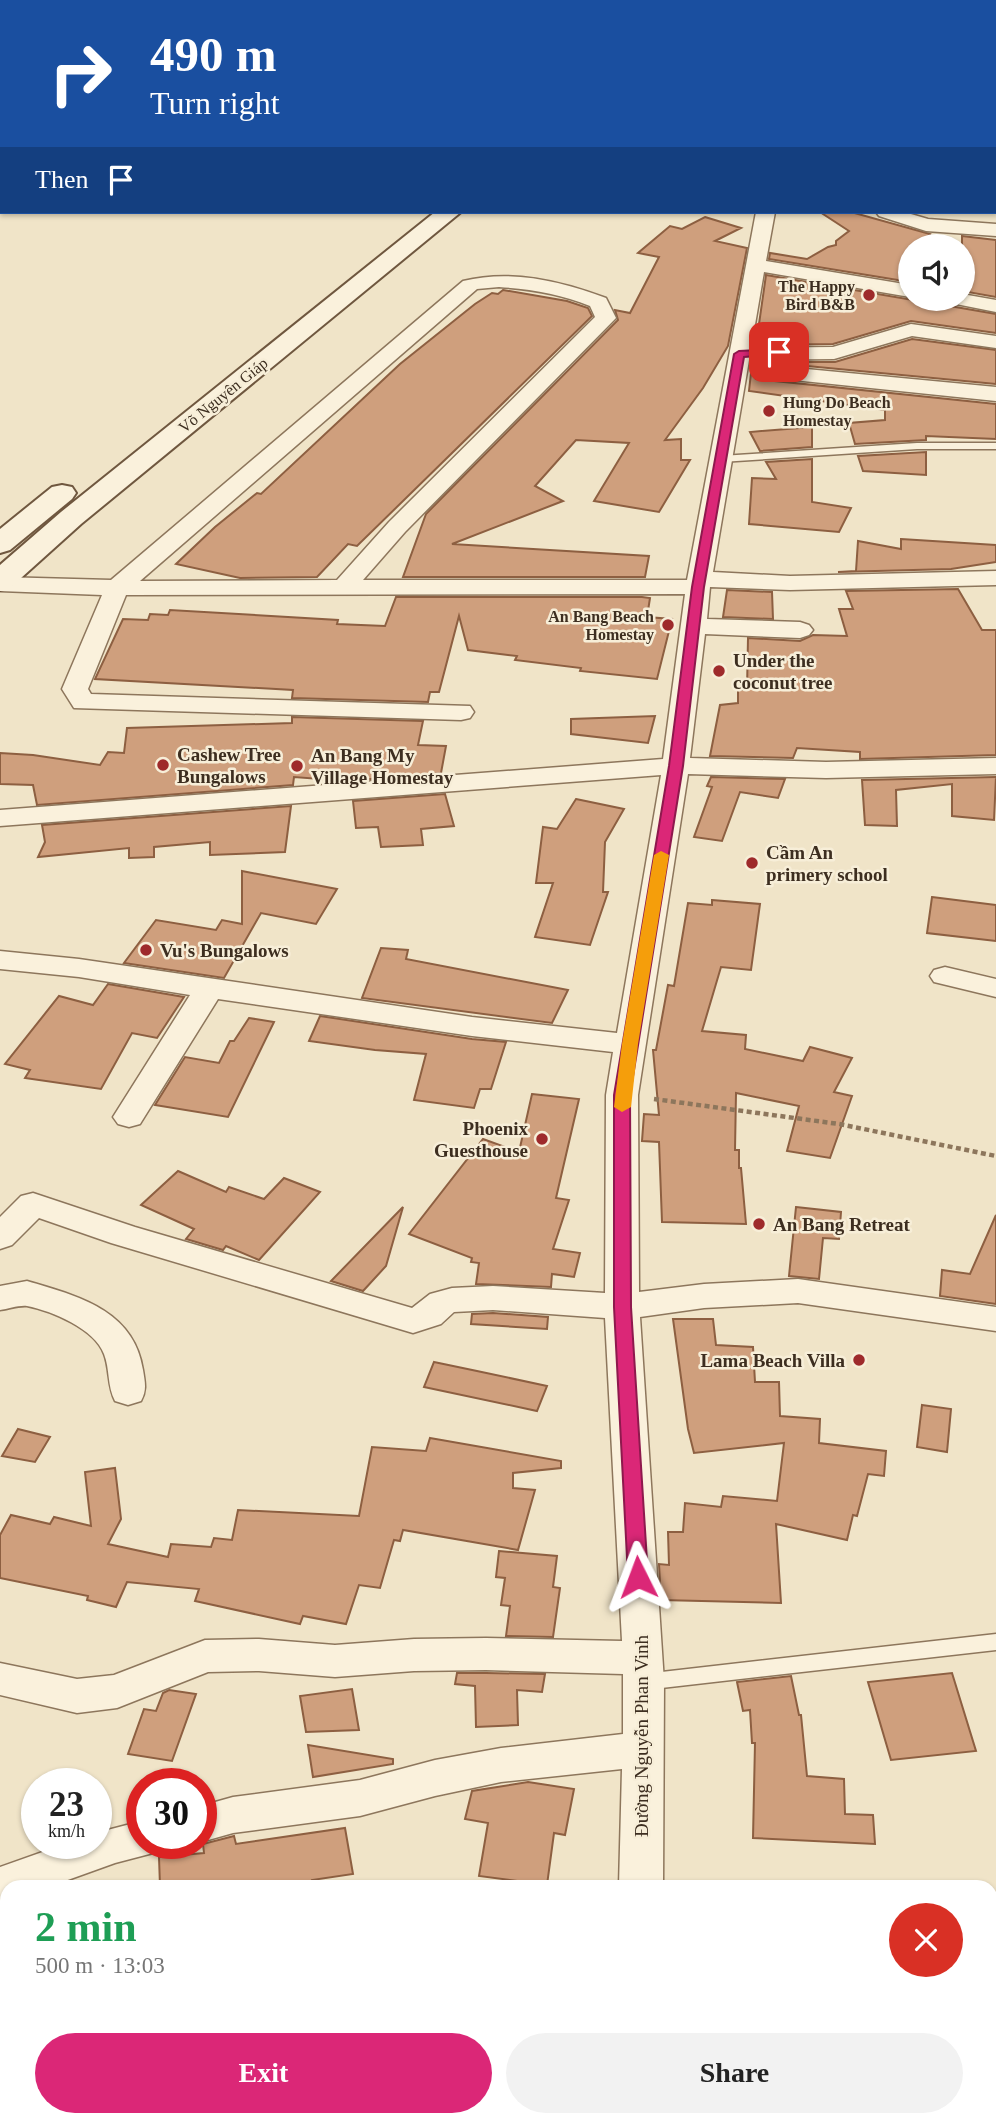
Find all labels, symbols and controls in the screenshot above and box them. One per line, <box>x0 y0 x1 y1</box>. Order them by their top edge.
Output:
text: 490 m <box>150 27 277 82</box>
icon: right <box>35 28 126 119</box>
text: Turn right <box>150 85 280 121</box>
icon: arrive <box>102 161 140 199</box>
text: Then <box>35 165 88 194</box>
map controls <box>898 234 975 311</box>
button: sound <box>898 234 975 311</box>
place label: The Happy Bird B&B <box>778 278 855 313</box>
marker: The Happy Bird B&B <box>861 287 877 303</box>
pin <box>749 322 809 382</box>
icon: arrive <box>760 333 798 371</box>
street label: Võ Nguyên Giáp <box>175 354 271 437</box>
place label: Hung Do Beach Homestay <box>783 394 891 430</box>
marker: Hung Do Beach Homestay <box>761 403 777 419</box>
place label: An Bang Beach Homestay <box>548 608 654 644</box>
marker: An Bang Beach Homestay <box>660 617 676 633</box>
place label: Under the coconut tree <box>733 650 832 693</box>
marker: Under the coconut tree <box>711 663 727 679</box>
place label: Cashew Tree Bungalows <box>177 744 281 787</box>
place label: An Bang My Village Homestay <box>311 745 454 788</box>
marker: Cashew Tree Bungalows <box>155 757 171 773</box>
marker: An Bang My Village Homestay <box>289 758 305 774</box>
place label: Cầm An primery school <box>766 842 888 885</box>
marker: Cầm An primery school <box>744 855 760 871</box>
place label: Vu's Bungalows <box>160 940 289 961</box>
marker: Vu's Bungalows <box>138 942 154 958</box>
place label: Phoenix Guesthouse <box>434 1118 528 1161</box>
marker: Phoenix Guesthouse <box>534 1131 550 1147</box>
place label: An Bang Retreat <box>773 1214 911 1235</box>
marker: An Bang Retreat <box>751 1216 767 1232</box>
place label: Lama Beach Villa <box>700 1350 845 1371</box>
marker: Lama Beach Villa <box>851 1352 867 1368</box>
position arrow <box>601 1540 675 1614</box>
street label: Đường Nguyễn Phan Vinh <box>631 1635 652 1837</box>
speed limit sign: 30 <box>126 1768 217 1859</box>
text: 23 <box>49 1785 84 1824</box>
text: km/h <box>48 1821 85 1841</box>
button: close <box>889 1903 963 1977</box>
text: 2 min <box>35 1904 137 1950</box>
text: 500 m · 13:03 <box>35 1953 165 1978</box>
button: Exit <box>35 2033 492 2113</box>
button: Share <box>506 2033 963 2113</box>

